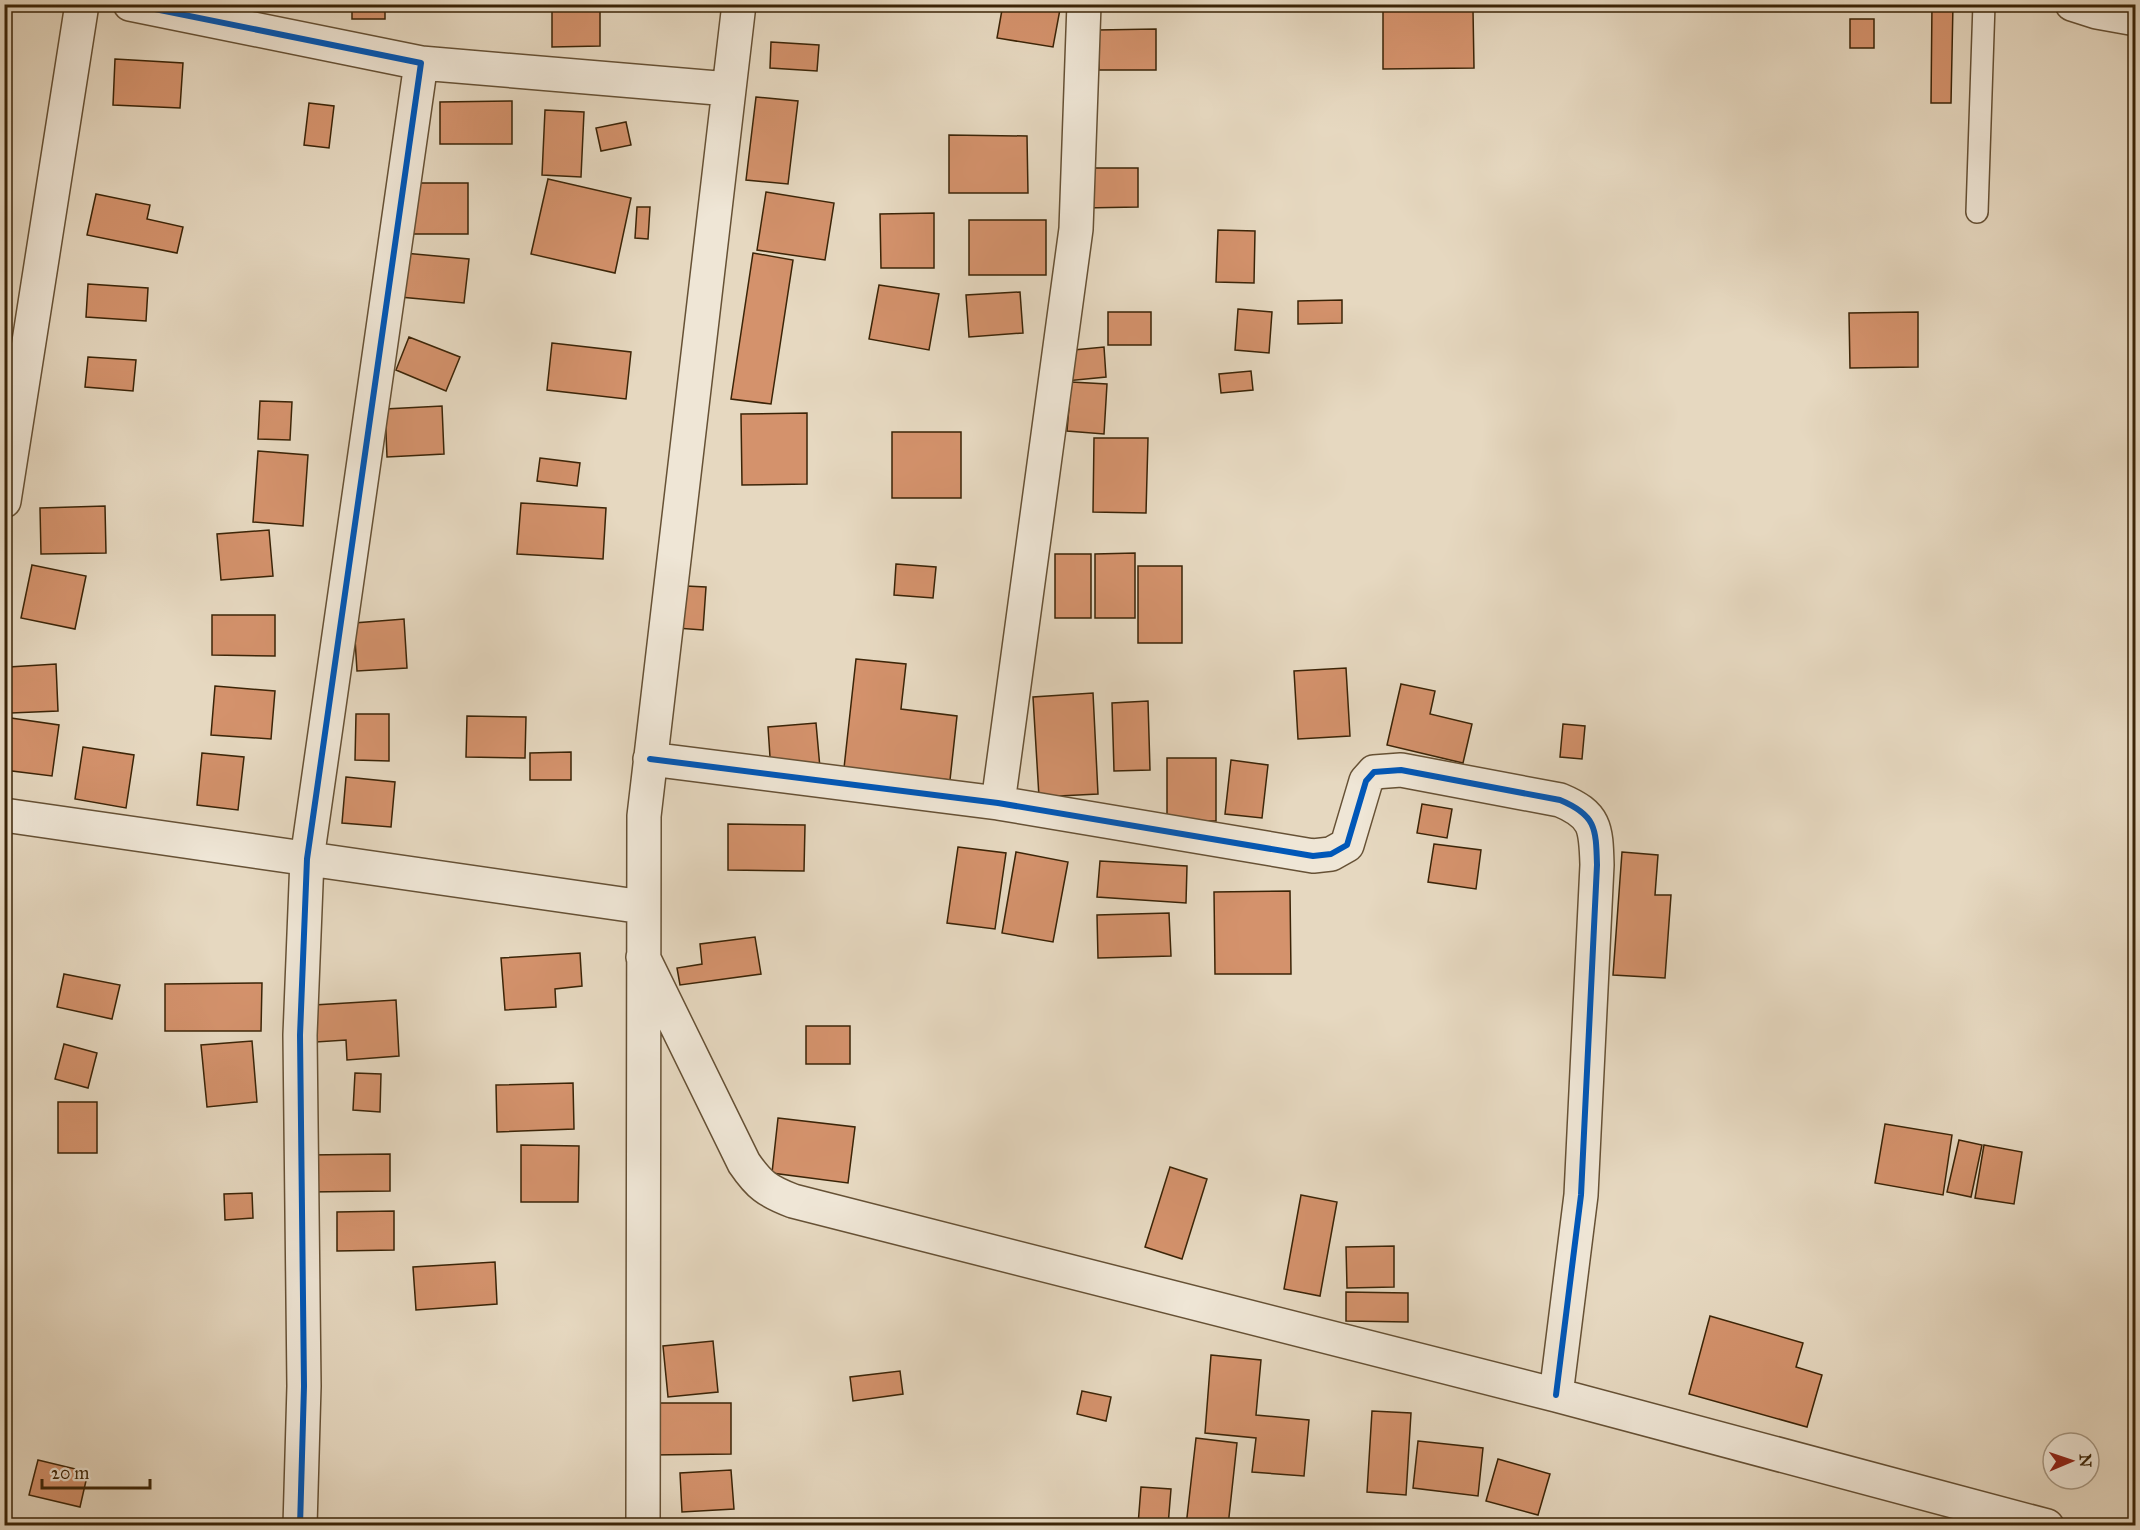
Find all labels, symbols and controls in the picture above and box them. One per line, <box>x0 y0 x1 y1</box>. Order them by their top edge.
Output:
north arrow <box>2041 1431 2101 1491</box>
scale bar <box>42 1452 150 1490</box>
text: N <box>2076 1453 2095 1468</box>
text: 20 m <box>51 1462 89 1484</box>

